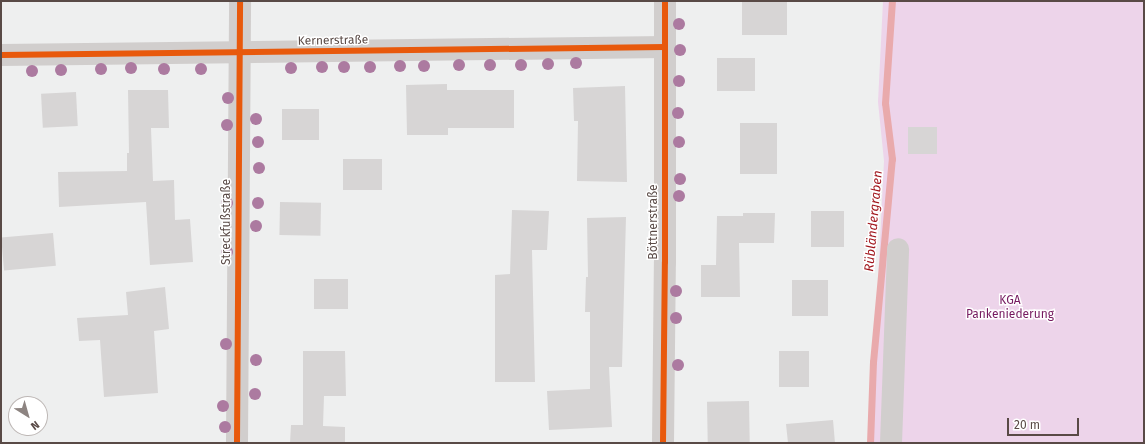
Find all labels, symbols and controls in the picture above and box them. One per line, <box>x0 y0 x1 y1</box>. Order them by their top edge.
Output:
street label: Kernerstraße <box>298 33 368 49</box>
water label: Rübländergraben <box>862 170 886 272</box>
street label: Streckfußstraße <box>220 179 234 265</box>
street label: Böttnerstraße <box>647 184 661 260</box>
park label: KGA Pankeniederung <box>966 294 1054 322</box>
north arrow <box>8 396 48 436</box>
scale bar <box>1009 410 1081 436</box>
text: N <box>28 418 42 433</box>
text: 20 m <box>1014 418 1040 432</box>

